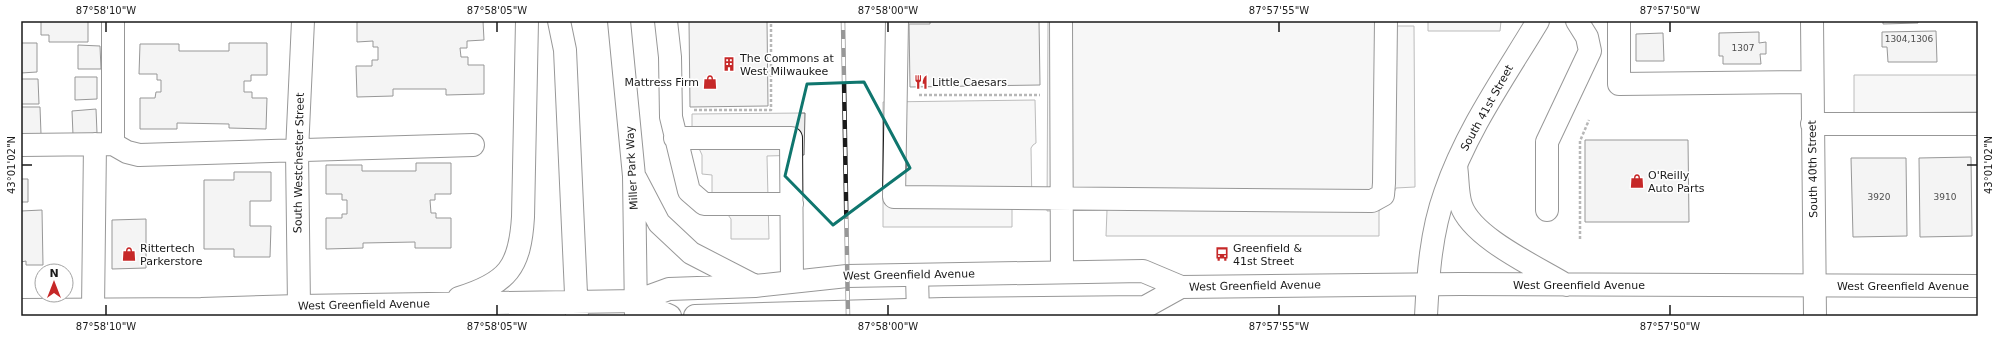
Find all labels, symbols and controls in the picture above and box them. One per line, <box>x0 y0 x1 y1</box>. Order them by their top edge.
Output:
text: 87°58'10"W <box>76 5 136 16</box>
text: 87°58'05"W <box>467 5 527 16</box>
text: 87°58'00"W <box>858 5 918 16</box>
text: 87°57'55"W <box>1249 5 1309 16</box>
text: 87°57'50"W <box>1640 5 1700 16</box>
house number: 1304,1306 <box>1885 34 1934 44</box>
house number: 1307 <box>1732 43 1754 53</box>
place label: The Commons at West Milwaukee <box>739 52 834 78</box>
building icon: The Commons at West Milwaukee <box>721 56 737 72</box>
street label: South 41st Street <box>1458 62 1516 153</box>
shop icon: Mattress Firm <box>702 74 718 90</box>
restaurant icon: Little Caesars <box>913 74 929 90</box>
place label: Mattress Firm <box>625 76 699 89</box>
place label: Little Caesars <box>932 76 1007 89</box>
street label: South Westchester Street <box>291 92 307 233</box>
street label: South 40th Street <box>1806 119 1820 218</box>
street label: Miller Park Way <box>623 125 641 210</box>
text: 43°01'02"N <box>6 136 17 194</box>
text: 43°01'02"N <box>1983 136 1994 194</box>
place label: O'Reilly Auto Parts <box>1648 169 1705 195</box>
shop icon: O'Reilly Auto Parts <box>1629 173 1645 189</box>
house number: 3920 <box>1868 192 1891 202</box>
house number: 3910 <box>1934 192 1957 202</box>
place label: Rittertech Parkerstore <box>140 242 203 268</box>
place label: Greenfield & 41st Street <box>1233 242 1303 268</box>
shop icon: Rittertech Parkerstore <box>121 246 137 262</box>
bus stop icon: Greenfield & 41st Street <box>1214 246 1230 262</box>
north arrow <box>34 263 74 303</box>
text: N <box>49 267 59 280</box>
street label: West Greenfield Avenue <box>843 267 975 283</box>
street label: West Greenfield Avenue <box>1189 278 1321 294</box>
street label: West Greenfield Avenue <box>1513 279 1645 292</box>
street label: West Greenfield Avenue <box>1837 280 1969 293</box>
street label: West Greenfield Avenue <box>298 297 430 313</box>
text: 87°58'10"W <box>76 321 136 332</box>
text: 87°58'05"W <box>467 321 527 332</box>
text: 87°58'00"W <box>858 321 918 332</box>
text: 87°57'55"W <box>1249 321 1309 332</box>
text: 87°57'50"W <box>1640 321 1700 332</box>

